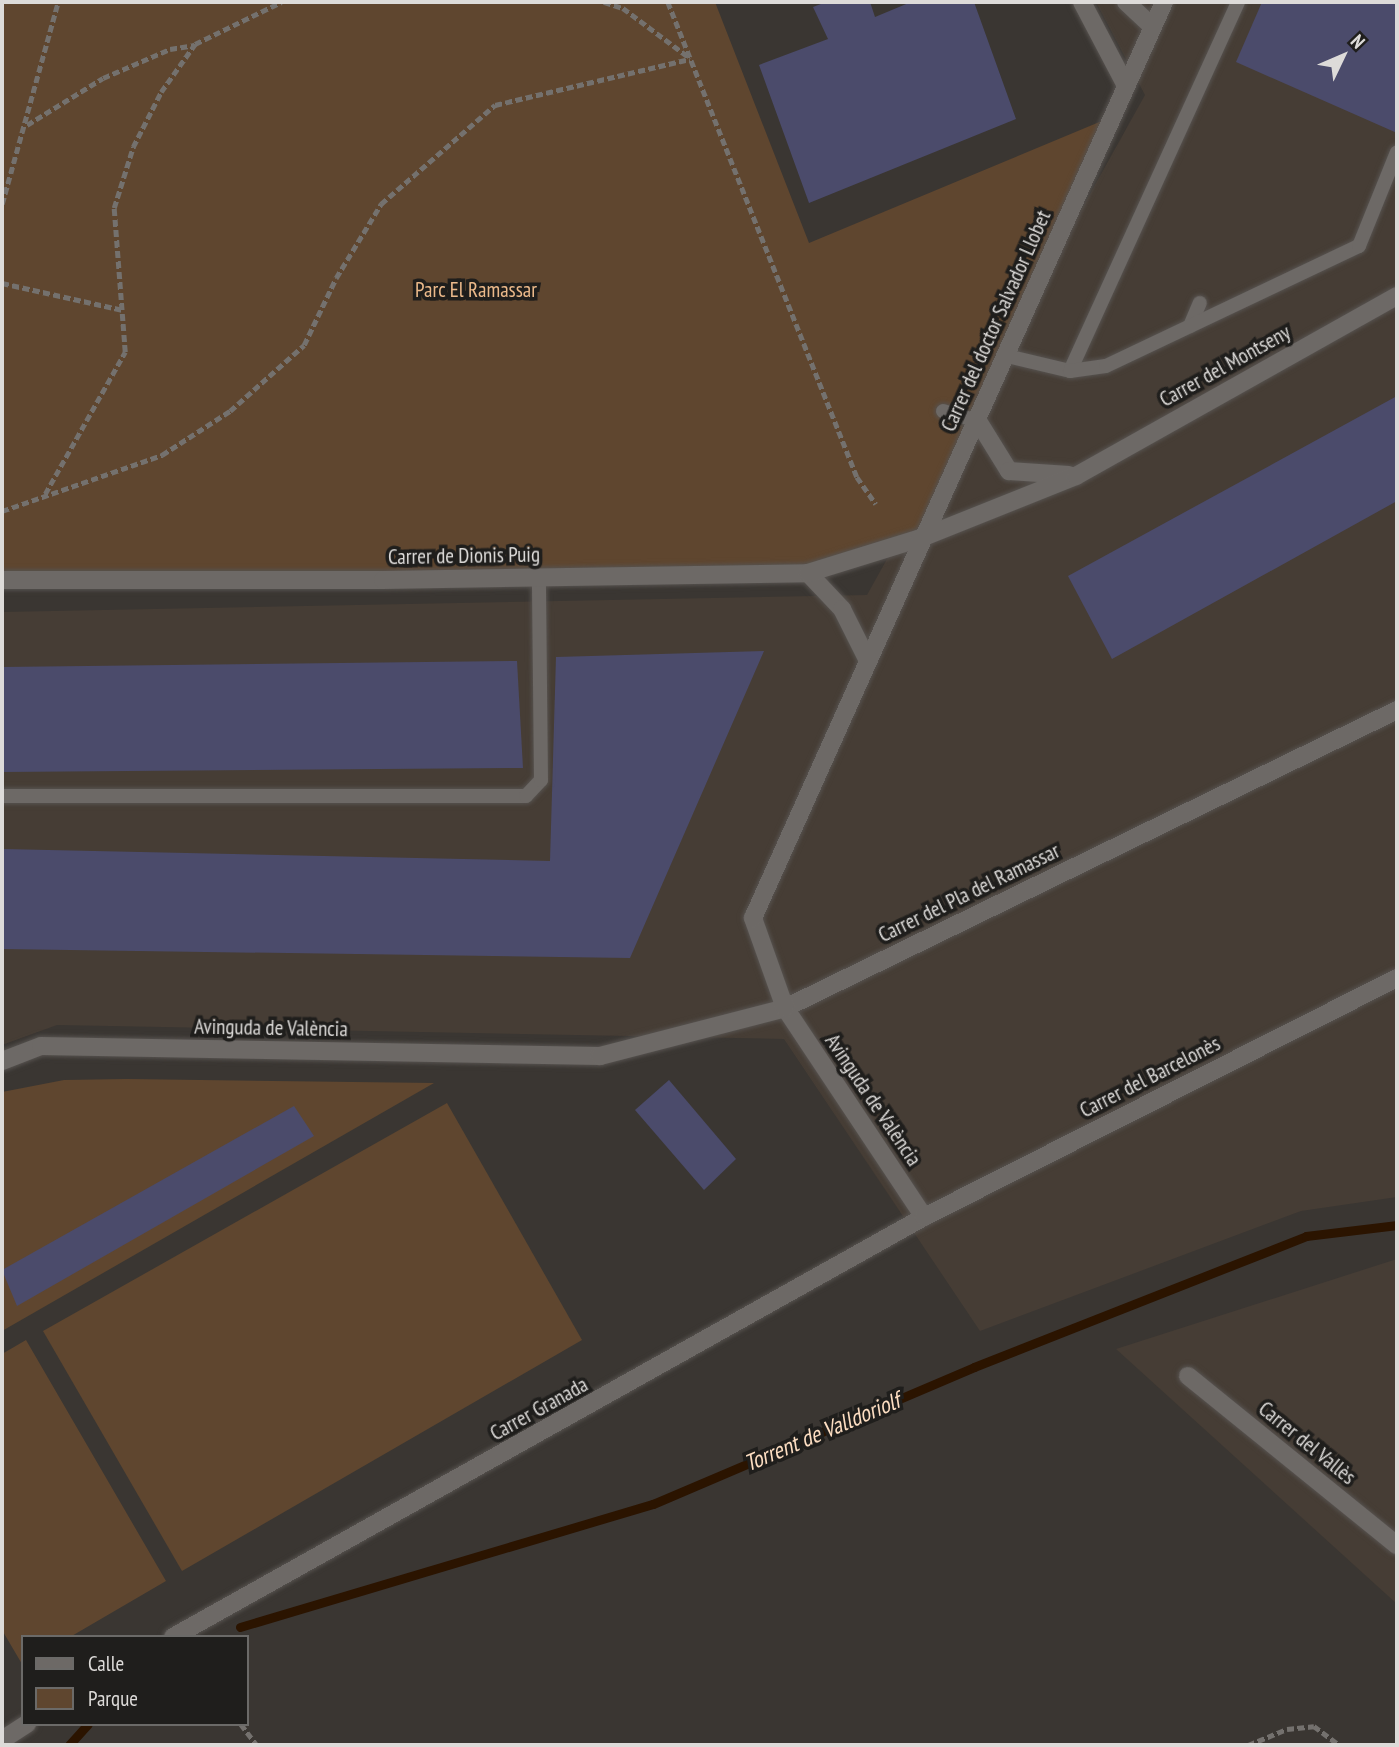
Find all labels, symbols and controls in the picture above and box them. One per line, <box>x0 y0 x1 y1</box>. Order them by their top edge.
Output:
north arrow <box>1308 21 1378 91</box>
text: N <box>1346 29 1370 53</box>
street label: Carrer del doctor Salvador Llobet <box>936 207 1056 435</box>
park label: Parc El Ramassar <box>415 277 537 303</box>
street label: Carrer del Montseny <box>1155 320 1295 412</box>
street label: Carrer de Dionis Puig <box>388 542 540 570</box>
street label: Carrer del Pla del Ramassar <box>874 838 1064 948</box>
street label: Avinguda de València <box>194 1014 348 1042</box>
street label: Avinguda de València <box>819 1029 927 1171</box>
street label: Carrer del Barcelonès <box>1076 1031 1224 1123</box>
street label: Carrer Granada <box>486 1372 592 1446</box>
water label: Torrent de Valldoriolf <box>739 1387 905 1477</box>
street label: Carrer del Vallès <box>1253 1396 1361 1490</box>
legend <box>21 1635 248 1726</box>
text: Calle <box>88 1650 124 1677</box>
text: Parque <box>88 1685 138 1712</box>

